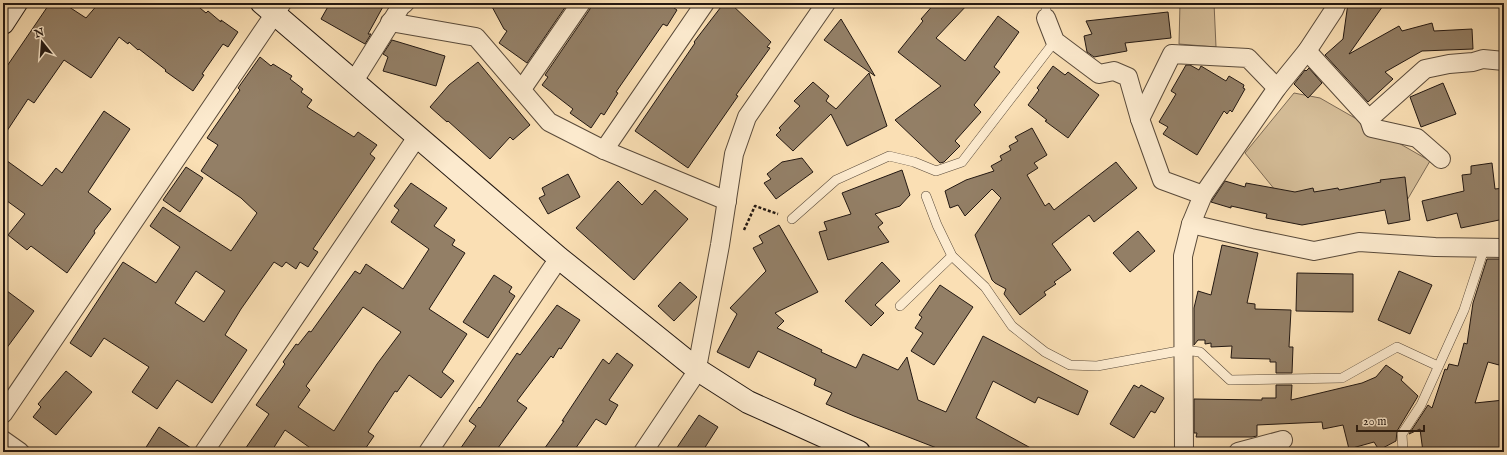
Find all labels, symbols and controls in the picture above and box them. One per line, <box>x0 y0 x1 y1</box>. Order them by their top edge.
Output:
north arrow <box>22 22 62 62</box>
text: N <box>32 25 46 42</box>
scale bar <box>1357 407 1424 433</box>
text: 20 m <box>1363 414 1386 429</box>

